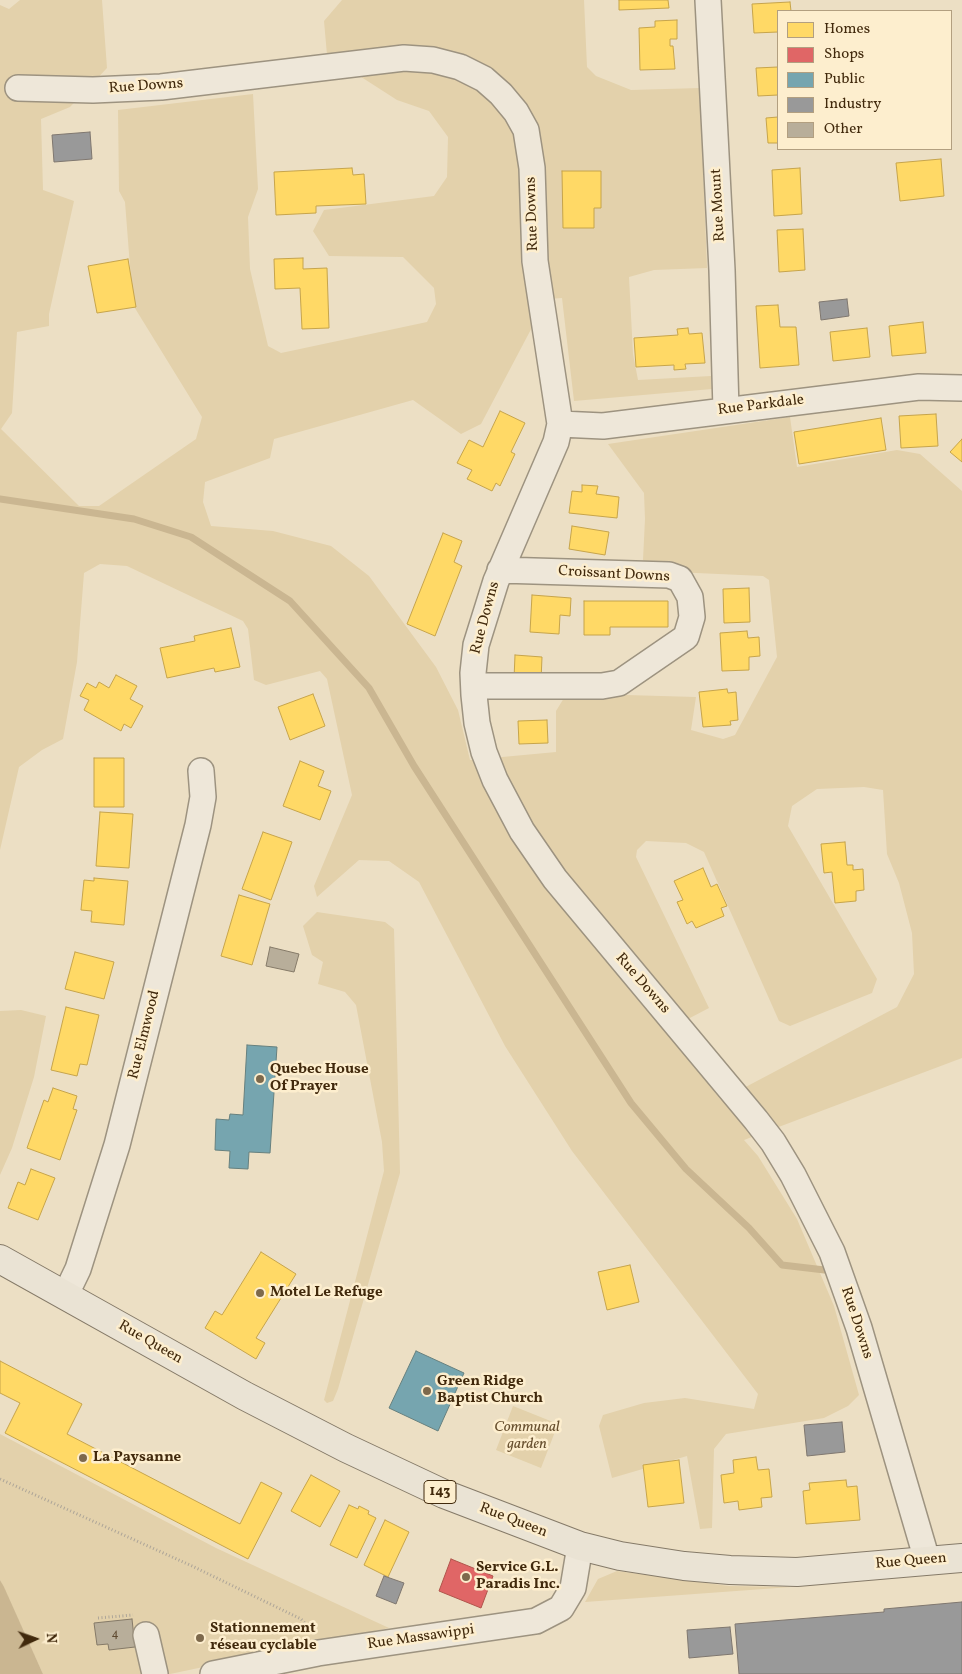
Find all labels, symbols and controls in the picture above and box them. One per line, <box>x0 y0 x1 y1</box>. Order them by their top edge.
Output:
legend <box>777 10 952 150</box>
text: Homes <box>824 19 870 40</box>
text: Shops <box>824 44 864 65</box>
text: Public <box>824 69 865 90</box>
street label: Rue Downs <box>108 75 184 99</box>
text: Industry <box>824 94 881 115</box>
text: Other <box>824 119 863 140</box>
street label: Rue Mount <box>708 168 730 242</box>
street label: Rue Downs <box>523 176 543 252</box>
street label: Rue Parkdale <box>717 392 805 420</box>
street label: Croissant Downs <box>558 563 670 587</box>
street label: Rue Downs <box>468 580 504 656</box>
street label: Rue Downs <box>611 950 673 1018</box>
street label: Rue Elmwood <box>125 989 165 1081</box>
place label: Quebec House Of Prayer <box>270 1061 369 1096</box>
marker: Quebec House Of Prayer <box>254 1073 266 1085</box>
place label: Motel Le Refuge <box>270 1284 383 1302</box>
street label: Rue Downs <box>836 1285 876 1361</box>
marker: Motel Le Refuge <box>254 1287 266 1299</box>
street label: Rue Queen <box>115 1317 185 1369</box>
place label: Green Ridge Baptist Church <box>437 1373 543 1408</box>
marker: Green Ridge Baptist Church <box>421 1385 433 1397</box>
park label: Communal garden <box>494 1419 560 1454</box>
place label: La Paysanne <box>93 1449 181 1467</box>
marker: La Paysanne <box>77 1452 89 1464</box>
road number: 143 <box>424 1480 456 1504</box>
street label: Rue Queen <box>476 1500 550 1542</box>
street label: Rue Queen <box>875 1550 947 1574</box>
place label: Service G.L. Paradis Inc. <box>476 1559 560 1594</box>
marker: Service G.L. Paradis Inc. <box>460 1571 472 1583</box>
north arrow <box>10 1614 60 1664</box>
place label: Stationnement réseau cyclable <box>210 1620 317 1655</box>
street label: Rue Massawippi <box>366 1622 476 1654</box>
house number: 4 <box>111 1628 119 1642</box>
marker: Stationnement réseau cyclable <box>194 1632 206 1644</box>
text: N <box>41 1633 60 1644</box>

